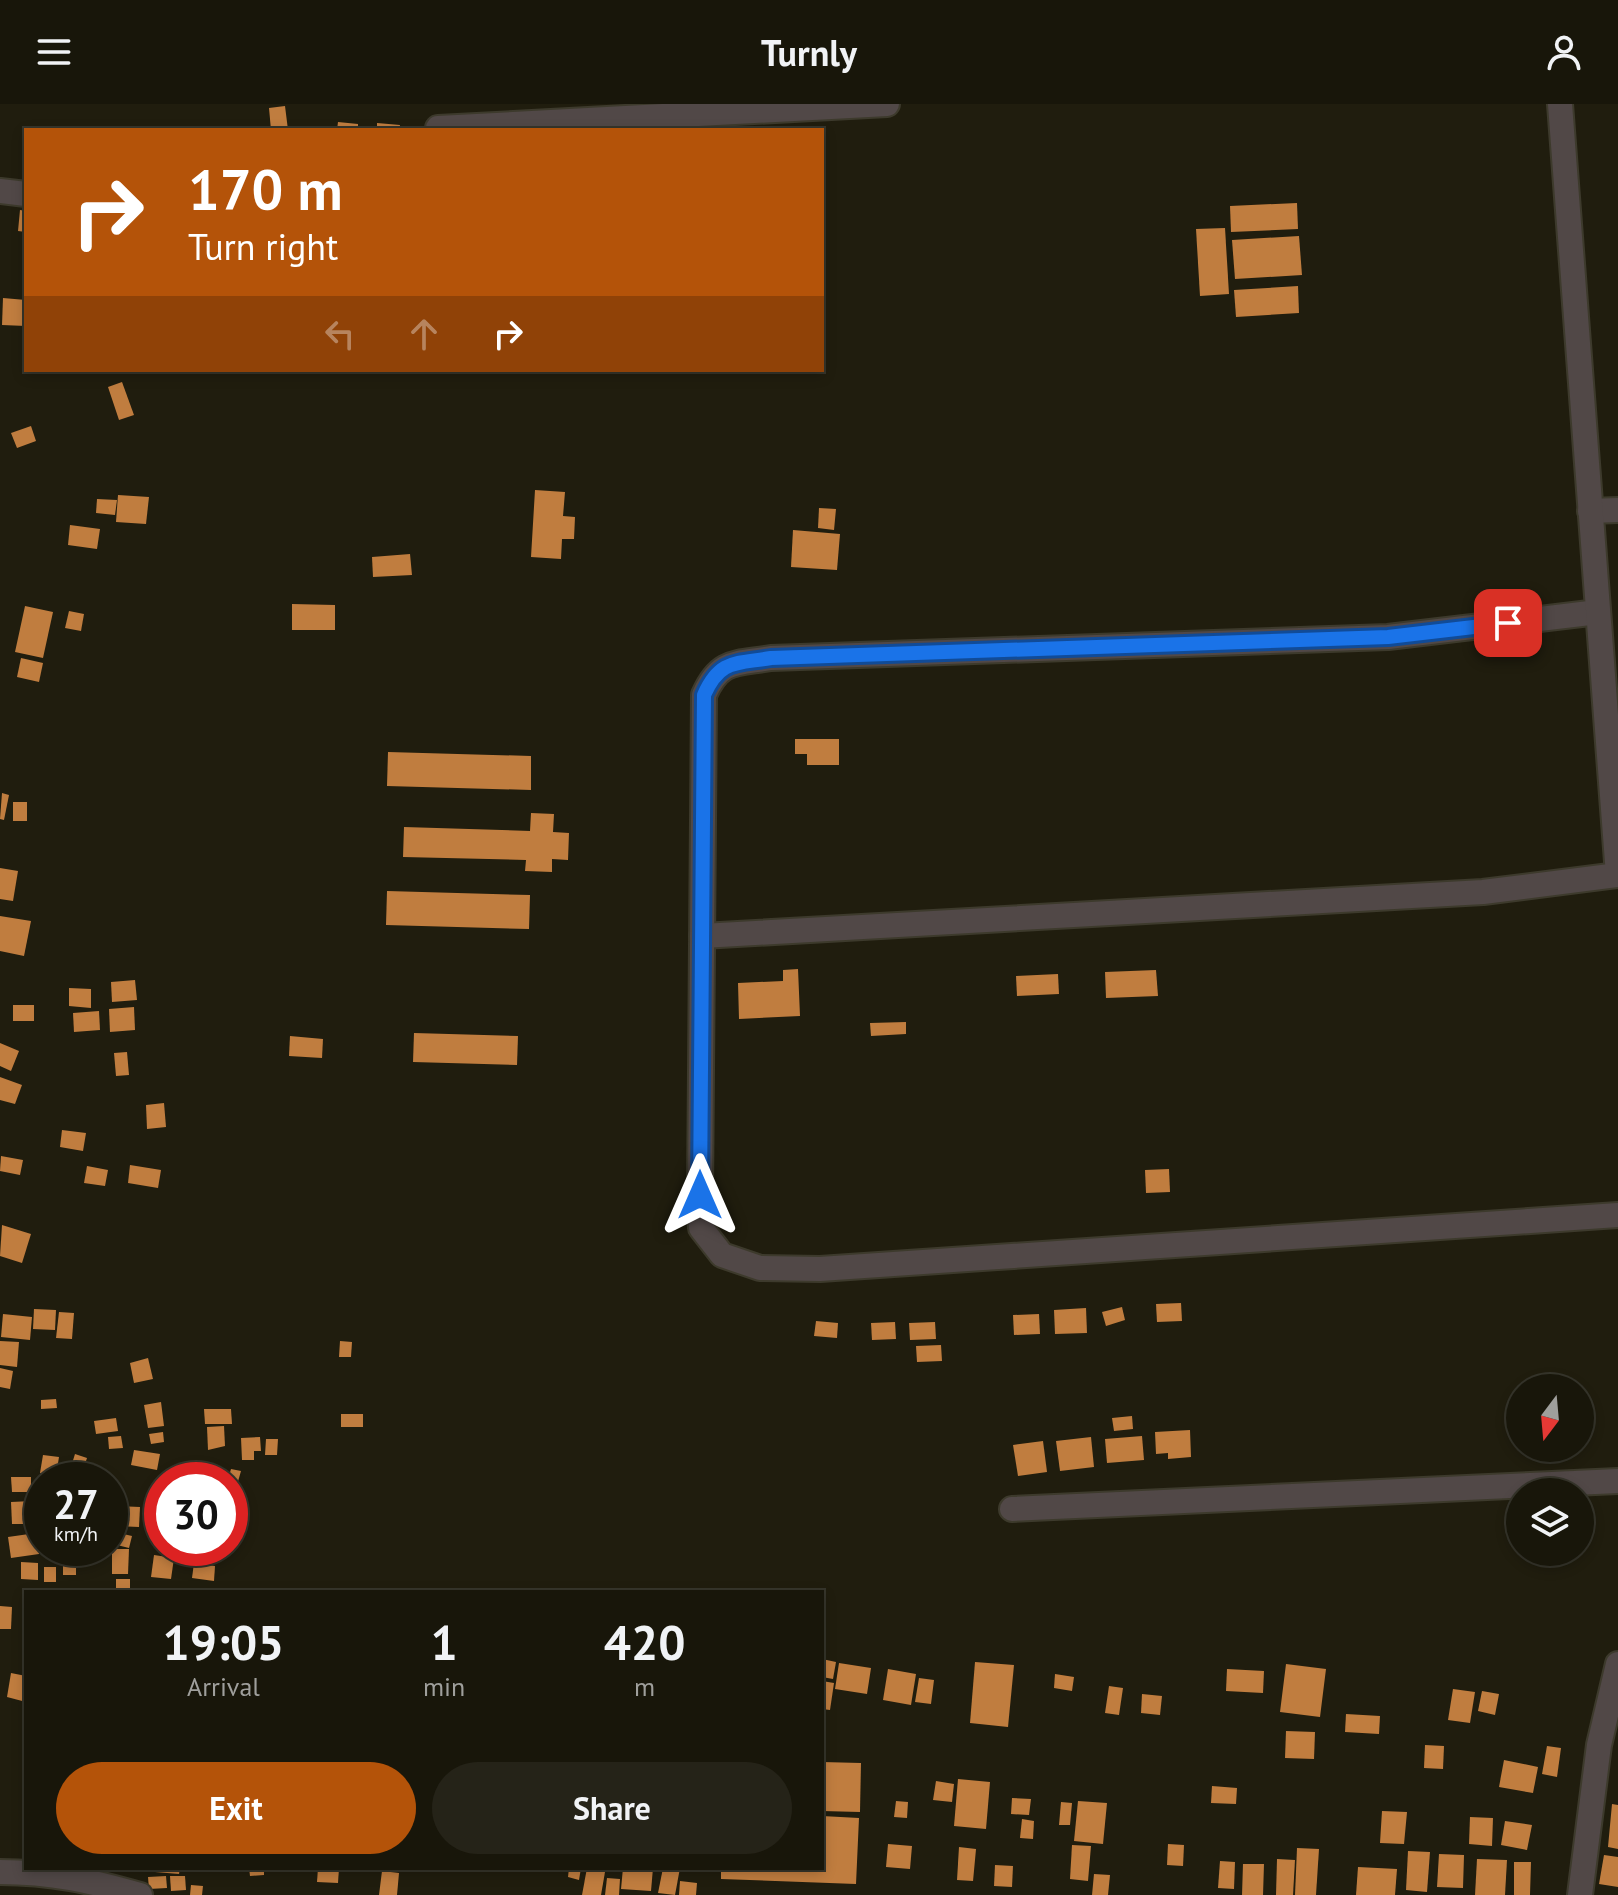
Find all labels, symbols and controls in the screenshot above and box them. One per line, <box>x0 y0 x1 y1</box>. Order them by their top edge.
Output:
text: Turnly <box>761 29 857 76</box>
icon: menu <box>32 30 76 74</box>
icon: person <box>1542 30 1586 74</box>
text: 170 m <box>188 153 343 225</box>
icon: right <box>56 160 160 264</box>
text: Turn right <box>188 223 338 270</box>
icon: left <box>318 312 362 356</box>
icon: ahead <box>402 312 446 356</box>
icon: right <box>486 312 530 356</box>
pin <box>1474 589 1542 657</box>
icon: arrive <box>1486 601 1530 645</box>
position arrow <box>658 1153 742 1237</box>
north arrow <box>1506 1374 1594 1462</box>
map controls <box>1506 1374 1594 1566</box>
speed limit sign: 30 <box>144 1462 248 1566</box>
text: 27 <box>53 1478 99 1530</box>
button: layers <box>1506 1478 1594 1566</box>
text: km/h <box>54 1521 98 1547</box>
text: 19:05 <box>163 1611 284 1673</box>
text: 1 <box>430 1611 458 1673</box>
text: 420 <box>604 1611 685 1673</box>
text: Arrival <box>187 1670 260 1703</box>
text: min <box>423 1670 465 1703</box>
text: m <box>634 1670 655 1703</box>
button: Exit <box>56 1762 416 1854</box>
button: Share <box>432 1762 792 1854</box>

